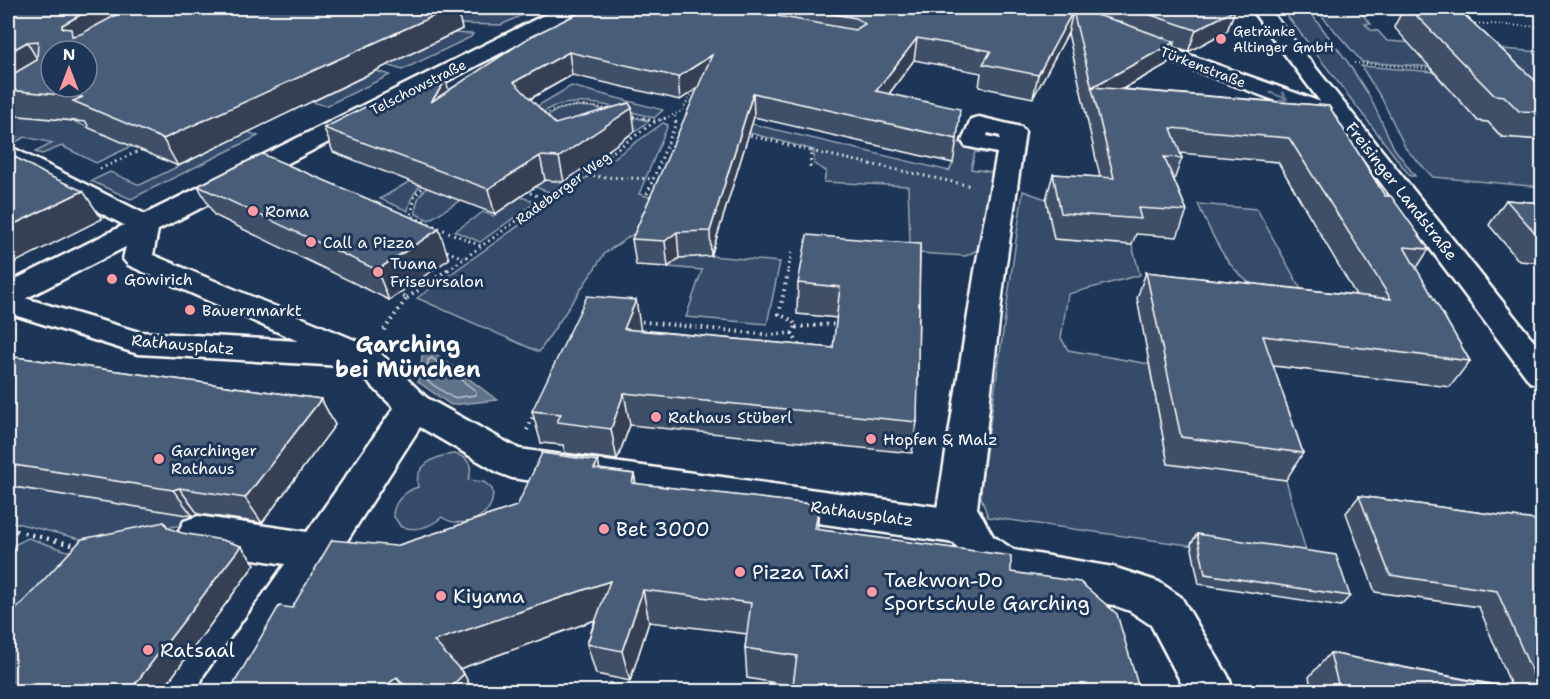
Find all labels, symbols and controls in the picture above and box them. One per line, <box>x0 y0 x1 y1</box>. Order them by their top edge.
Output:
place label: Getränke Altinger GmbH <box>1233 22 1334 56</box>
marker: Getränke Altinger GmbH <box>1214 32 1228 46</box>
north arrow <box>39 39 99 99</box>
street label: Türkenstraße <box>1158 42 1248 92</box>
text: N <box>63 44 75 65</box>
street label: Telschowstraße <box>367 55 469 119</box>
one-way arrow <box>1269 91 1288 102</box>
street label: Freisinger Landstraße <box>1341 118 1462 265</box>
street label: Radeberger Weg <box>512 147 614 229</box>
place label: Roma <box>265 201 309 222</box>
marker: Roma <box>246 204 260 218</box>
place label: Call a Pizza <box>323 232 415 253</box>
marker: Call a Pizza <box>304 235 318 249</box>
place label: Tuana Friseursalon <box>390 253 484 292</box>
marker: Tuana Friseursalon <box>371 265 385 279</box>
place label: Gowirich <box>124 269 193 290</box>
marker: Gowirich <box>105 272 119 286</box>
place label: Bauernmarkt <box>202 300 302 321</box>
marker: Bauernmarkt <box>183 303 197 317</box>
street label: Rathausplatz <box>131 330 235 359</box>
district label: Garching bei München <box>335 330 481 384</box>
place label: Rathaus Stüberl <box>668 407 792 428</box>
marker: Rathaus Stüberl <box>649 410 663 424</box>
place label: Hopfen & Malz <box>883 429 998 450</box>
marker: Hopfen & Malz <box>864 432 878 446</box>
place label: Garchinger Rathaus <box>171 440 257 479</box>
marker: Garchinger Rathaus <box>152 452 166 466</box>
street label: Rathausplatz <box>809 496 915 531</box>
place label: Bet 3000 <box>616 516 710 542</box>
marker: Bet 3000 <box>597 522 611 536</box>
place label: Pizza Taxi <box>752 559 849 585</box>
marker: Pizza Taxi <box>733 565 747 579</box>
place label: Taekwon-Do Sportschule Garching <box>884 567 1090 616</box>
place label: Kiyama <box>453 583 525 609</box>
marker: Taekwon-Do Sportschule Garching <box>865 585 879 599</box>
marker: Kiyama <box>434 589 448 603</box>
place label: Ratsaal <box>160 637 235 663</box>
marker: Ratsaal <box>141 643 155 657</box>

